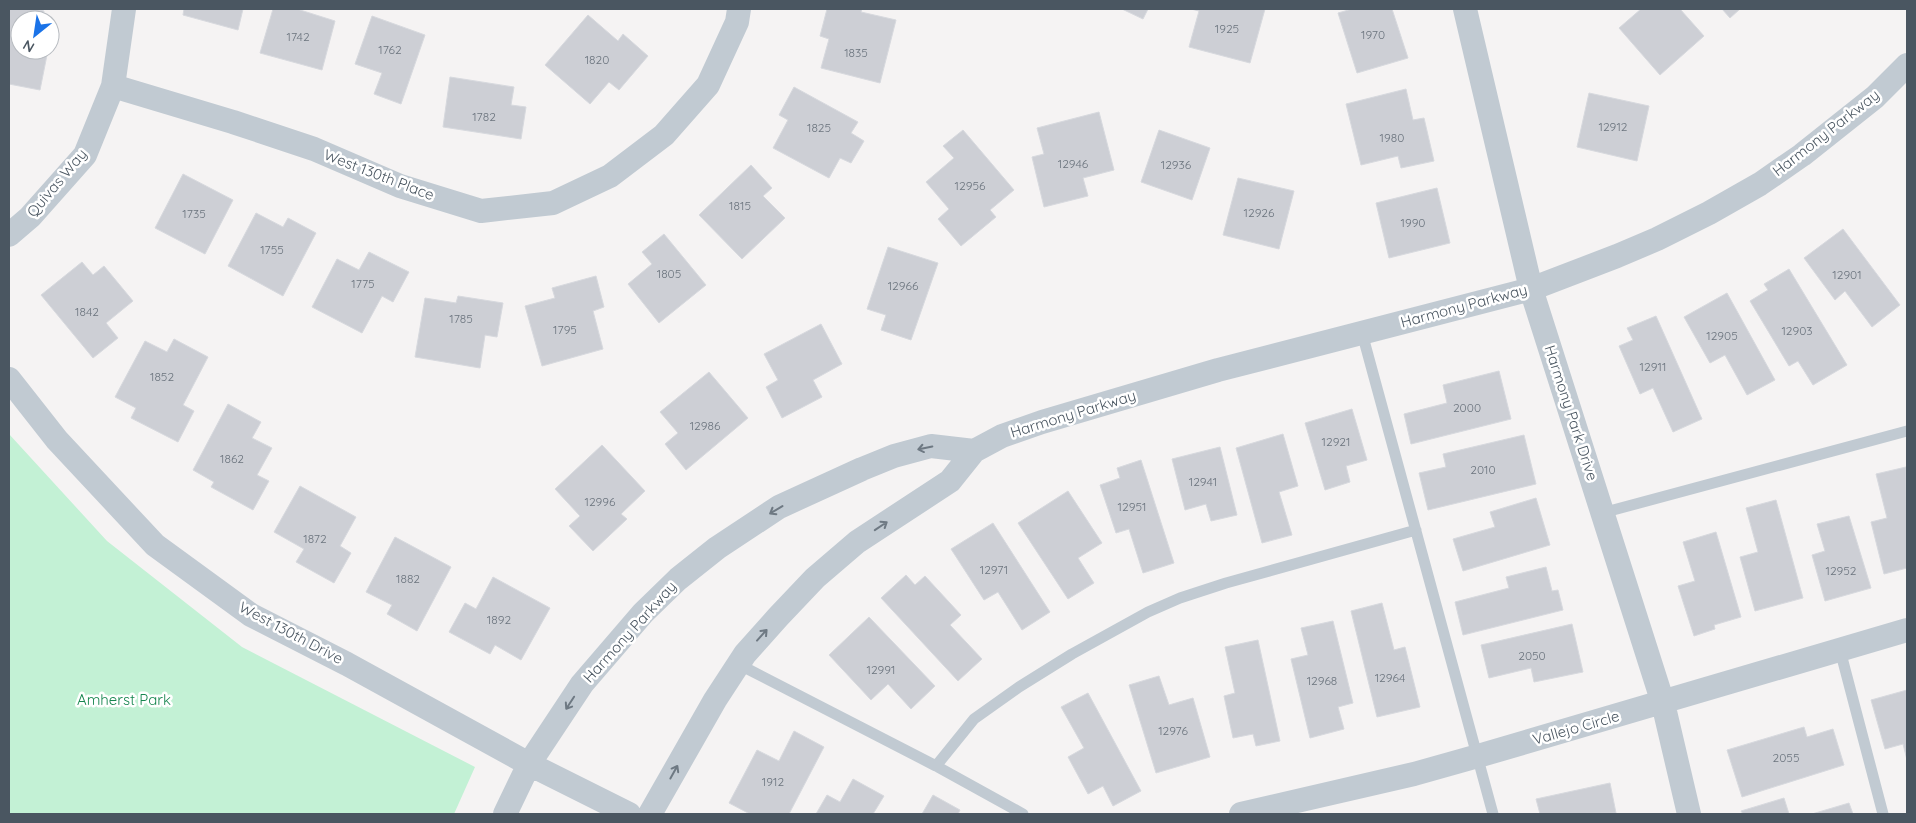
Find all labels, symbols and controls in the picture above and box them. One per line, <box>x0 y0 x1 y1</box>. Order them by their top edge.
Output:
north arrow <box>10 10 60 60</box>
house number: 1925 <box>1215 21 1239 36</box>
house number: 1970 <box>1361 27 1385 42</box>
house number: 1742 <box>286 29 310 44</box>
text: N <box>20 36 37 57</box>
house number: 1762 <box>378 42 402 57</box>
house number: 1835 <box>844 45 868 60</box>
house number: 1820 <box>585 52 609 67</box>
street label: Harmony Parkway <box>1768 85 1883 180</box>
house number: 1782 <box>472 109 496 124</box>
house number: 12912 <box>1599 119 1628 134</box>
house number: 1825 <box>807 120 831 135</box>
house number: 1980 <box>1380 130 1404 145</box>
street label: Quivas Way <box>23 145 91 221</box>
street label: West 130th Place <box>321 145 437 204</box>
house number: 12946 <box>1058 156 1089 171</box>
house number: 12936 <box>1161 157 1192 172</box>
house number: 12956 <box>955 178 986 193</box>
house number: 1815 <box>729 198 751 213</box>
house number: 12926 <box>1244 205 1275 220</box>
house number: 1735 <box>182 206 206 221</box>
house number: 1990 <box>1401 215 1425 230</box>
house number: 1755 <box>260 242 284 257</box>
house number: 1805 <box>657 266 681 281</box>
house number: 12901 <box>1832 267 1862 282</box>
house number: 1775 <box>351 276 375 291</box>
house number: 12966 <box>888 278 919 293</box>
street label: Harmony Parkway <box>1398 279 1529 332</box>
house number: 1842 <box>75 304 99 319</box>
house number: 1785 <box>449 311 473 326</box>
house number: 1795 <box>553 322 577 337</box>
house number: 12903 <box>1781 323 1813 338</box>
house number: 12905 <box>1706 328 1738 343</box>
street label: Harmony Park Drive <box>1541 343 1602 483</box>
house number: 12911 <box>1640 359 1666 374</box>
house number: 1852 <box>150 369 174 384</box>
street label: Harmony Parkway <box>1008 385 1138 442</box>
house number: 2000 <box>1453 400 1481 415</box>
house number: 12986 <box>690 418 721 433</box>
house number: 12921 <box>1322 434 1350 449</box>
one-way arrow <box>918 444 934 453</box>
house number: 1862 <box>220 451 244 466</box>
house number: 2010 <box>1470 462 1496 477</box>
house number: 12941 <box>1189 474 1217 489</box>
house number: 12996 <box>585 494 616 509</box>
house number: 12951 <box>1118 499 1146 514</box>
one-way arrow <box>769 505 783 515</box>
one-way arrow <box>874 521 888 531</box>
house number: 1872 <box>303 531 327 546</box>
house number: 12971 <box>980 562 1008 577</box>
house number: 12952 <box>1826 563 1857 578</box>
house number: 1882 <box>396 571 420 586</box>
street label: Harmony Parkway <box>579 577 680 686</box>
street label: West 130th Drive <box>236 597 347 668</box>
house number: 1892 <box>487 612 511 627</box>
one-way arrow <box>756 629 768 642</box>
house number: 2050 <box>1518 648 1546 663</box>
house number: 12991 <box>866 662 896 677</box>
house number: 12964 <box>1375 670 1405 685</box>
house number: 12968 <box>1307 673 1337 688</box>
park label: Amherst Park <box>77 690 171 709</box>
one-way arrow <box>564 695 574 709</box>
street label: Vallejo Circle <box>1530 706 1621 749</box>
house number: 12976 <box>1158 723 1188 738</box>
house number: 2055 <box>1773 750 1799 765</box>
one-way arrow <box>670 765 680 779</box>
house number: 1912 <box>762 774 785 789</box>

